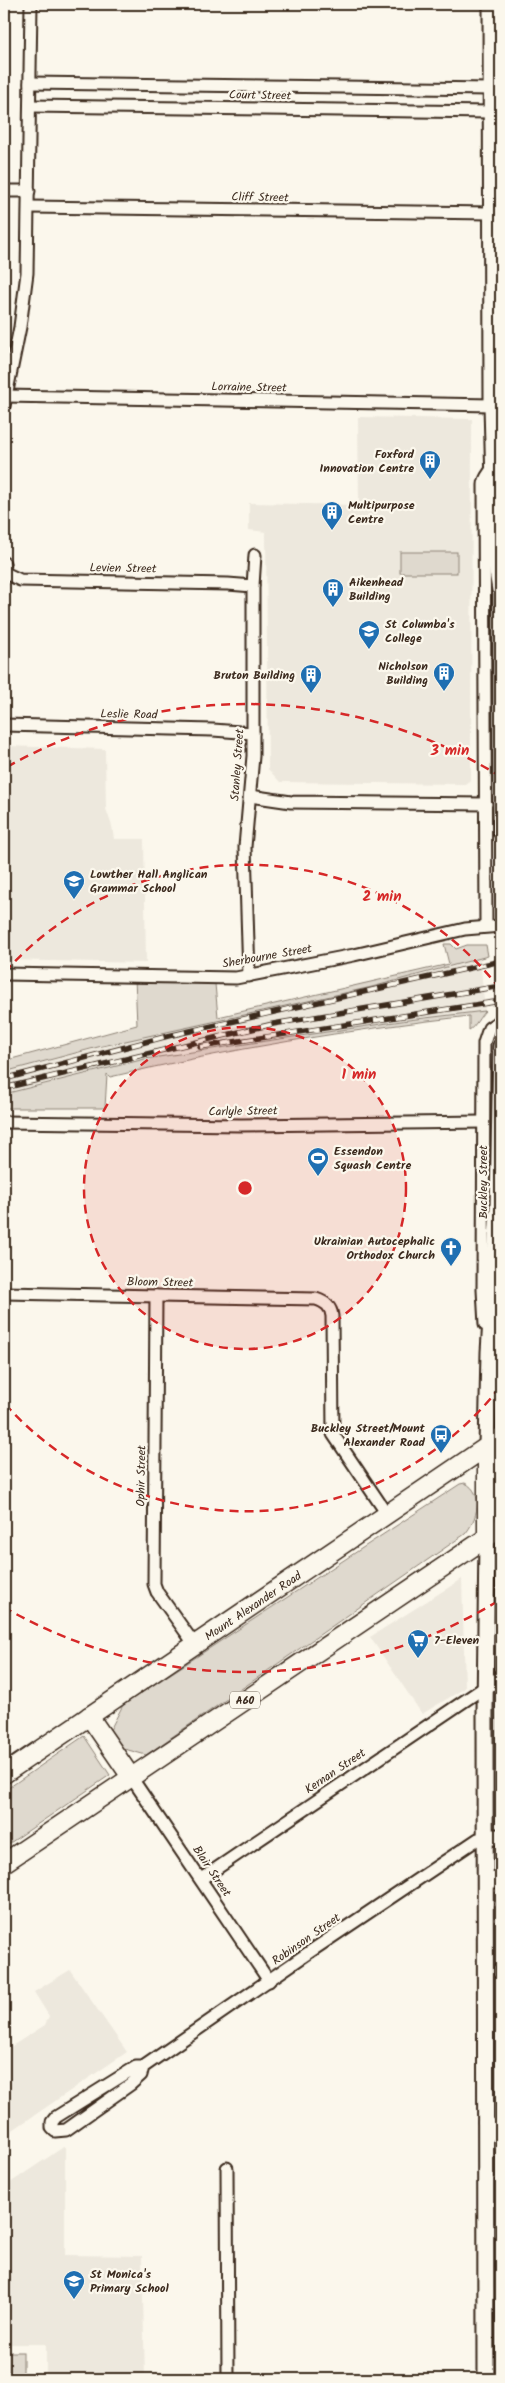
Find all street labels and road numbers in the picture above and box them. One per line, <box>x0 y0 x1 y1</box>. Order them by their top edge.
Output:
street label: Court Street <box>229 85 292 106</box>
street label: Cliff Street <box>231 188 289 208</box>
street label: Lorraine Street <box>211 377 287 398</box>
street label: Levien Street <box>89 558 157 579</box>
street label: Leslie Road <box>100 705 159 725</box>
street label: Stanley Street <box>226 728 250 802</box>
street label: Sherbourne Street <box>221 939 314 974</box>
street label: Carlyle Street <box>208 1101 278 1122</box>
street label: Buckley Street <box>474 1145 493 1219</box>
street label: Bloom Street <box>127 1272 194 1293</box>
street label: Ophir Street <box>131 1445 152 1507</box>
street label: Mount Alexander Road <box>201 1566 306 1646</box>
road number: A60 <box>230 1692 260 1708</box>
street label: Kernan Street <box>301 1744 370 1799</box>
street label: Blair Street <box>187 1842 236 1901</box>
street label: Robinson Street <box>268 1908 345 1970</box>

